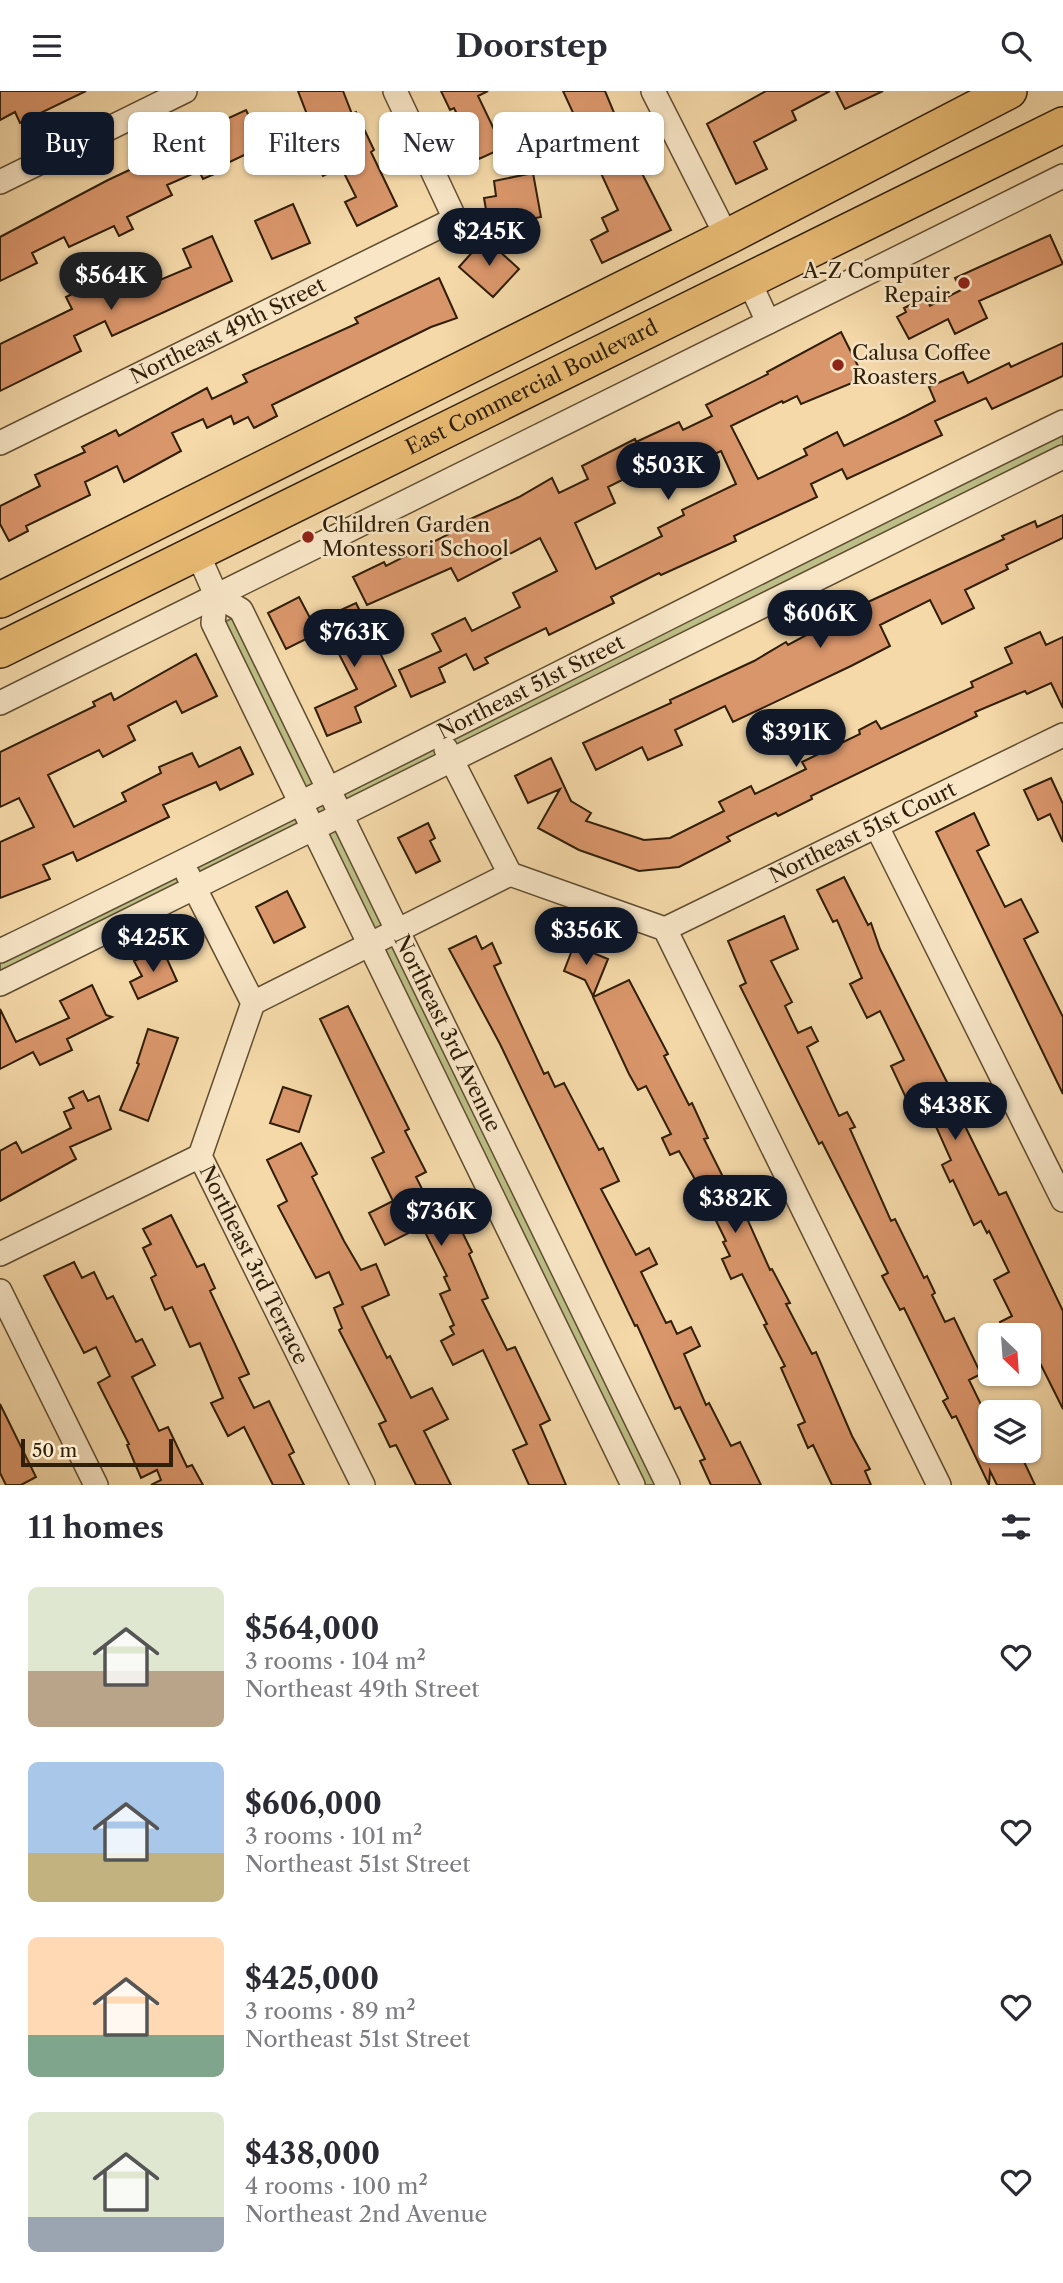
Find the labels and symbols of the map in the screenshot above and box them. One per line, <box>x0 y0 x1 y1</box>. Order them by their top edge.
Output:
pin: $245K <box>440 209 538 268</box>
pin: $564K <box>62 253 160 312</box>
place label: A-Z Computer Repair <box>802 258 950 307</box>
street label: Northeast 49th Street <box>126 272 330 389</box>
marker: A-Z Computer Repair <box>956 275 972 291</box>
street label: East Commercial Boulevard <box>401 314 662 460</box>
place label: Calusa Coffee Roasters <box>852 340 991 389</box>
marker: Calusa Coffee Roasters <box>830 357 846 373</box>
pin: $503K <box>619 443 717 502</box>
place label: Children Garden Montessori School <box>322 512 509 561</box>
marker: Children Garden Montessori School <box>300 529 316 545</box>
pin: $606K <box>771 591 869 650</box>
pin: $763K <box>305 609 403 669</box>
street label: Northeast 51st Street <box>433 629 629 744</box>
pin: $391K <box>747 709 845 769</box>
street label: Northeast 51st Court <box>765 776 961 888</box>
pin: $356K <box>537 907 635 967</box>
pin: $425K <box>104 915 202 974</box>
street label: Northeast 3rd Avenue <box>389 930 507 1136</box>
pin: $438K <box>906 1083 1004 1142</box>
street label: Northeast 3rd Terrace <box>195 1161 314 1368</box>
pin: $382K <box>686 1175 784 1235</box>
pin: $736K <box>392 1189 490 1248</box>
north arrow <box>978 1323 1041 1386</box>
scale bar <box>21 1436 173 1468</box>

